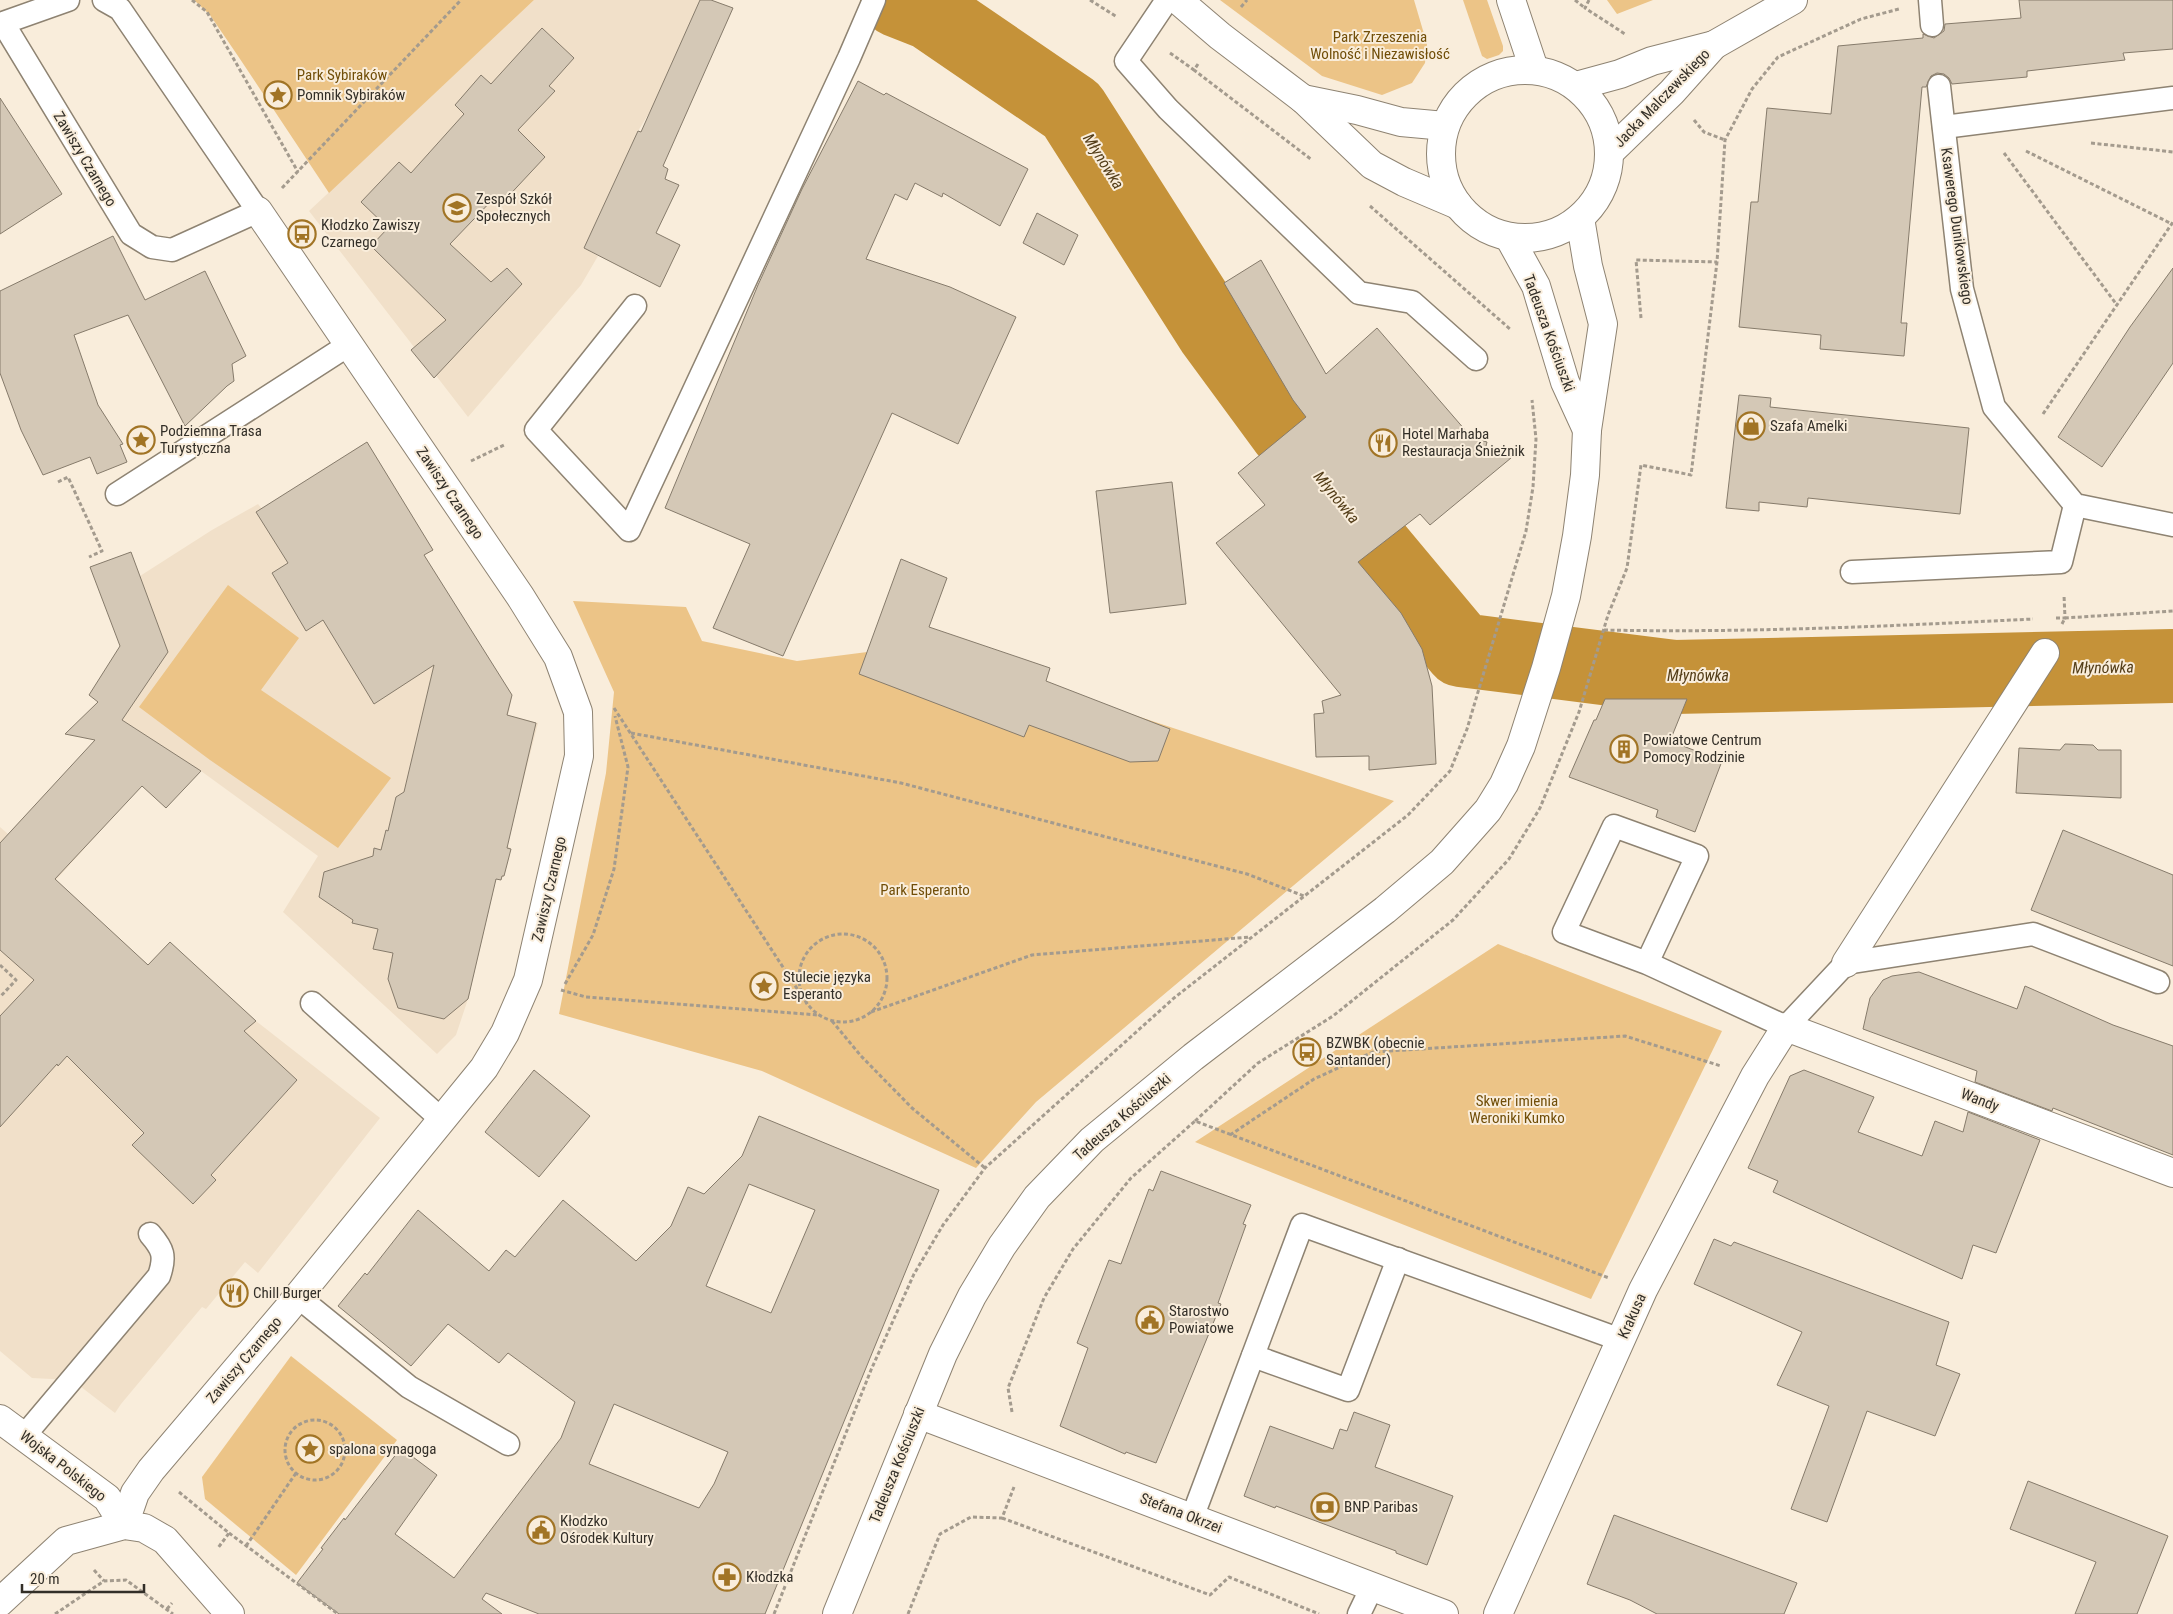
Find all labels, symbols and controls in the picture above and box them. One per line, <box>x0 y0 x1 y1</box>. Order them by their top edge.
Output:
park label: Park Zrzeszenia Wolność i Niezawisłość <box>1310 28 1450 63</box>
street label: Jacka Malczewskiego <box>1610 45 1714 151</box>
park label: Park Sybiraków <box>297 66 388 84</box>
place icon: Pomnik Sybiraków <box>263 80 293 110</box>
place label: Pomnik Sybiraków <box>297 86 406 104</box>
street label: Zawiszy Czarnego <box>50 108 120 210</box>
water label: Młynówka <box>1079 130 1128 193</box>
street label: Ksawerego Dunikowskiego <box>1937 146 1977 306</box>
place label: Zespół Szkół Społecznych <box>476 190 552 225</box>
school or university icon: Zespół Szkół Społecznych <box>442 193 472 223</box>
place label: Kłodzko Zawiszy Czarnego <box>321 216 420 251</box>
bus stop icon: Kłodzko Zawiszy Czarnego <box>287 219 317 249</box>
street label: Tadeusza Kościuszki <box>1519 272 1579 394</box>
shop icon: Szafa Amelki <box>1736 411 1766 441</box>
place label: Szafa Amelki <box>1770 417 1848 435</box>
place label: Podziemna Trasa Turystyczna <box>160 422 262 457</box>
place icon: Podziemna Trasa Turystyczna <box>126 425 156 455</box>
place label: Hotel Marhaba Restauracja Śnieżnik <box>1402 425 1525 460</box>
restaurant icon: Hotel Marhaba Restauracja Śnieżnik <box>1368 428 1398 458</box>
street label: Zawiszy Czarnego <box>413 443 487 543</box>
water label: Młynówka <box>1310 467 1363 527</box>
water label: Młynówka <box>2072 657 2134 678</box>
water label: Młynówka <box>1667 666 1729 685</box>
place label: Powiatowe Centrum Pomocy Rodzinie <box>1643 731 1762 766</box>
building icon: Powiatowe Centrum Pomocy Rodzinie <box>1609 734 1639 764</box>
street label: Zawiszy Czarnego <box>528 835 570 943</box>
park label: Park Esperanto <box>880 881 970 899</box>
place label: Stulecie języka Esperanto <box>783 968 871 1003</box>
place icon: Stulecie języka Esperanto <box>749 971 779 1001</box>
place label: BZWBK (obecnie Santander) <box>1326 1034 1425 1069</box>
bus stop icon: BZWBK (obecnie Santander) <box>1292 1037 1322 1067</box>
street label: Tadeusza Kościuszki <box>1069 1070 1175 1164</box>
street label: Wandy <box>1958 1085 2002 1115</box>
park label: Skwer imienia Weroniki Kumko <box>1469 1092 1565 1127</box>
restaurant icon: Chill Burger <box>219 1278 249 1308</box>
place label: Chill Burger <box>253 1284 322 1302</box>
street label: Krakusa <box>1614 1291 1650 1341</box>
place label: Starostwo Powiatowe <box>1169 1302 1234 1337</box>
public building icon: Starostwo Powiatowe <box>1135 1305 1165 1335</box>
street label: Zawiszy Czarnego <box>203 1313 285 1407</box>
street label: Tadeusza Kościuszki <box>866 1404 928 1526</box>
street label: Wojska Polskiego <box>16 1427 110 1505</box>
place icon: spalona synagoga <box>295 1434 325 1464</box>
place label: spalona synagoga <box>329 1440 436 1458</box>
street label: Stefana Okrzei <box>1137 1489 1225 1537</box>
bank icon: BNP Paribas <box>1310 1492 1340 1522</box>
place label: BNP Paribas <box>1344 1498 1418 1516</box>
place label: Kłodzko Ośrodek Kultury <box>560 1512 654 1547</box>
public building icon: Kłodzko Ośrodek Kultury <box>526 1515 556 1545</box>
scale bar <box>22 1562 145 1594</box>
pharmacy icon: Kłodzka <box>712 1562 742 1592</box>
place label: Kłodzka <box>746 1568 793 1586</box>
text: 20 m <box>30 1570 60 1588</box>

